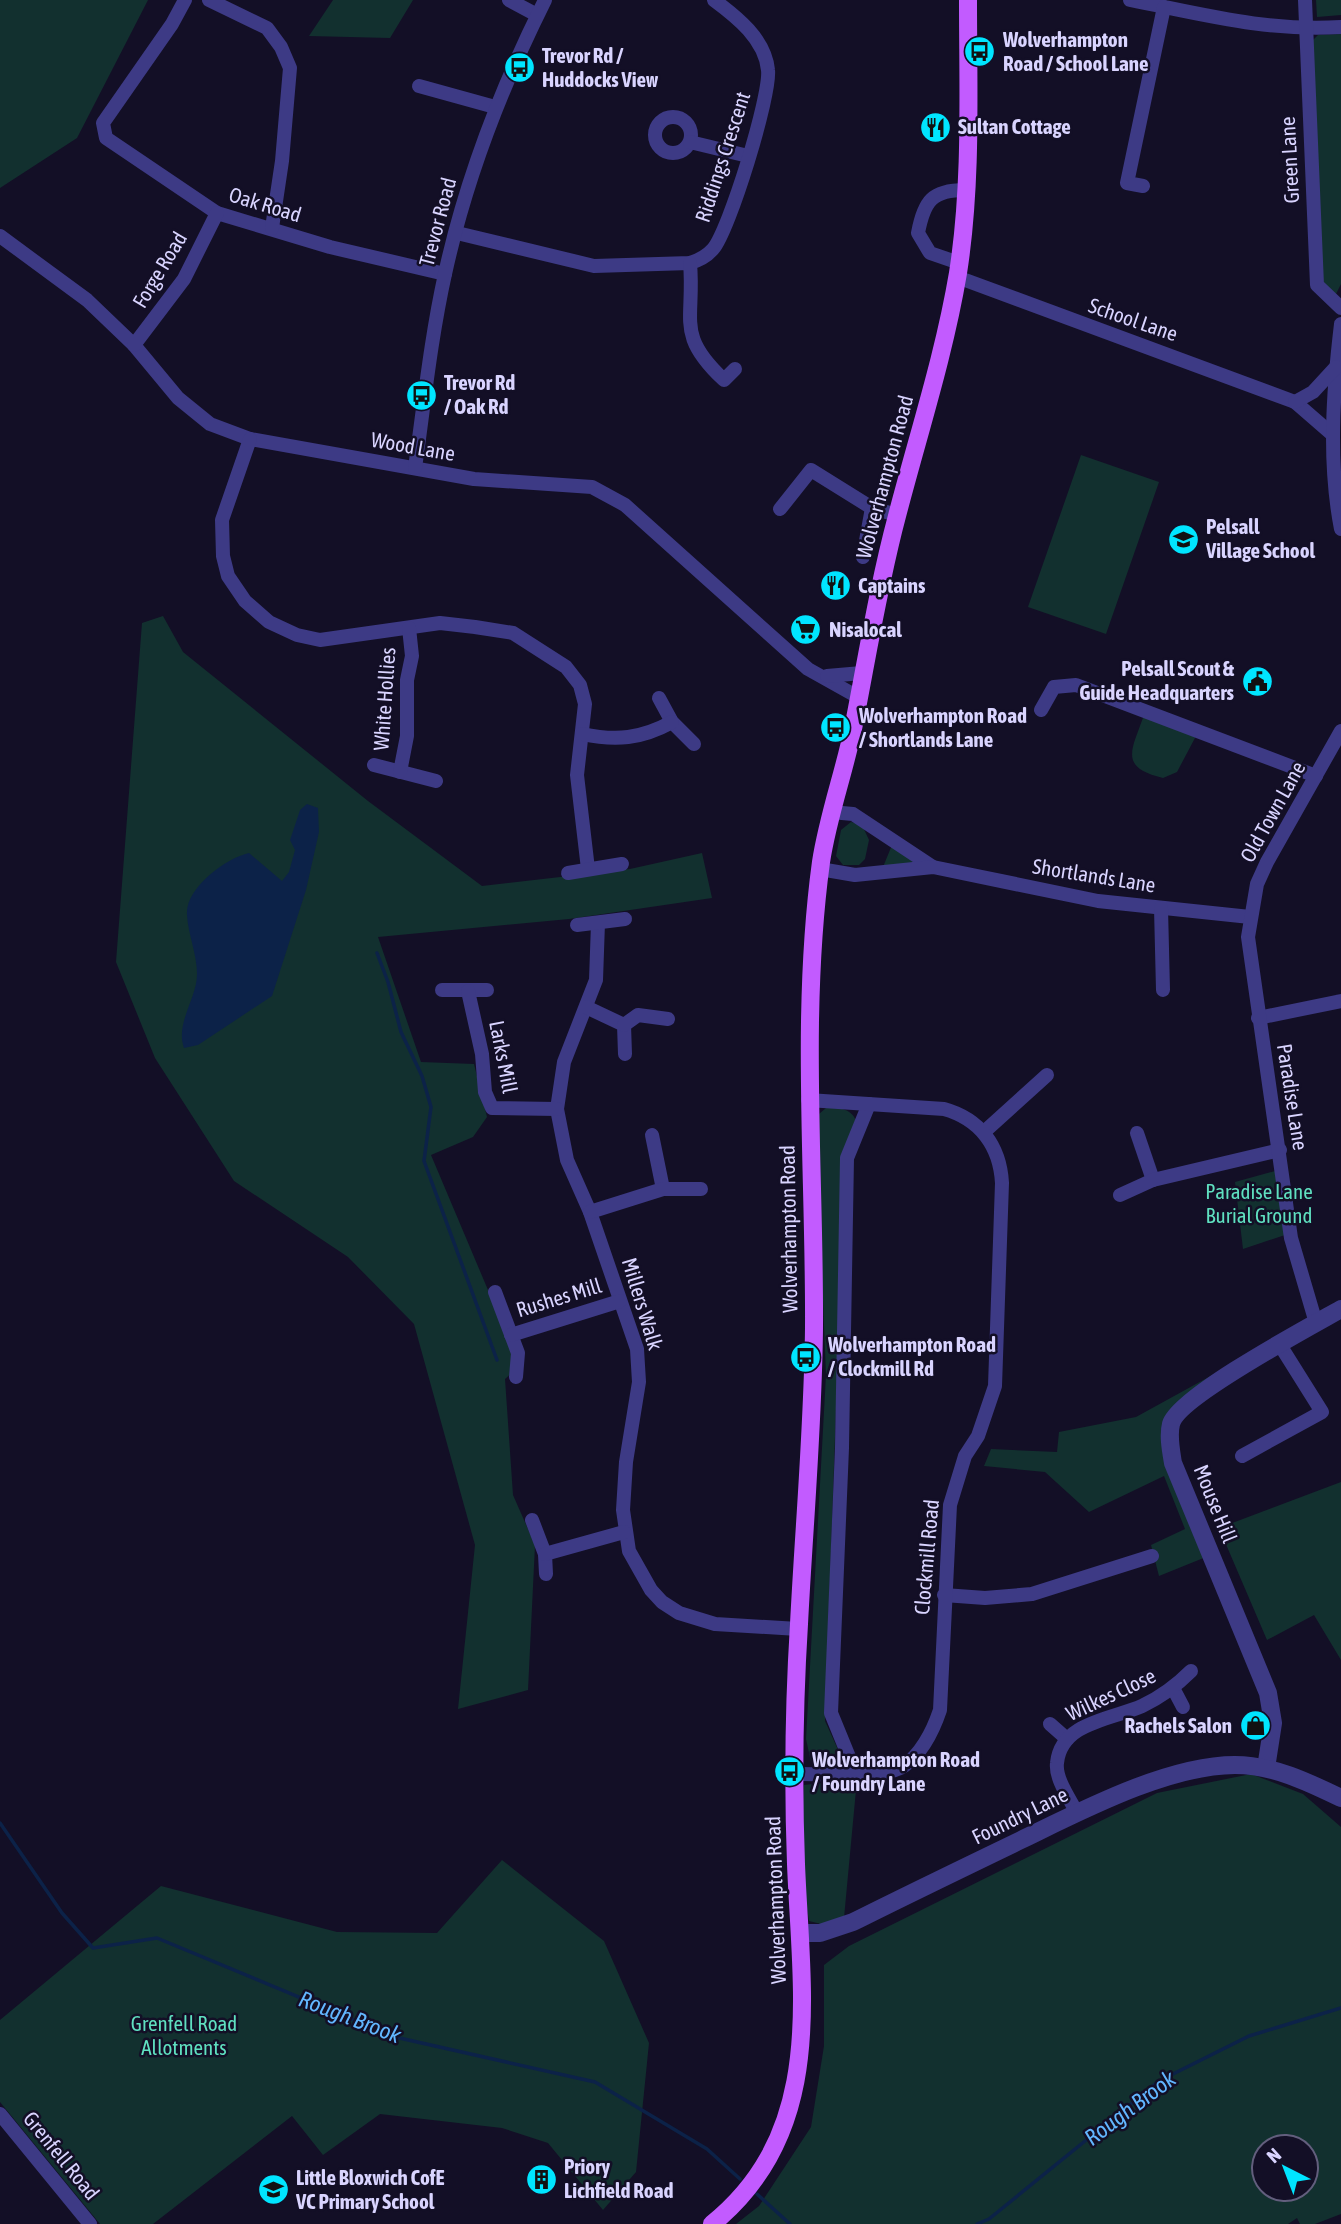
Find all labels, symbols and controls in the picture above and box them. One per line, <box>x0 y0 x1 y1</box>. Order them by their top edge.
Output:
place label: Wolverhampton Road / School Lane <box>1002 27 1149 75</box>
bus stop icon: Wolverhampton Road / School Lane <box>963 35 997 69</box>
place label: Trevor Rd / Huddocks View <box>542 43 659 91</box>
bus stop icon: Trevor Rd / Huddocks View <box>502 51 536 85</box>
street label: Riddings Crescent <box>690 88 754 225</box>
restaurant icon: Sultan Cottage <box>918 110 952 144</box>
place label: Sultan Cottage <box>958 114 1071 138</box>
street label: Green Lane <box>1275 116 1303 204</box>
street label: Trevor Road <box>414 175 460 269</box>
street label: Oak Road <box>226 182 304 226</box>
street label: Forge Road <box>127 227 191 312</box>
street label: School Lane <box>1086 293 1181 345</box>
place label: Trevor Rd / Oak Rd <box>444 370 515 418</box>
bus stop icon: Trevor Rd / Oak Rd <box>404 378 438 412</box>
street label: Wolverhampton Road <box>851 393 917 561</box>
street label: Wood Lane <box>369 427 457 465</box>
place label: Pelsall Village School <box>1205 514 1316 562</box>
school or university icon: Pelsall Village School <box>1166 522 1200 556</box>
restaurant icon: Captains <box>818 569 852 603</box>
place label: Captains <box>858 573 926 597</box>
supermarket icon: Nisalocal <box>789 613 823 647</box>
place label: Nisalocal <box>829 617 902 641</box>
street label: White Hollies <box>368 646 400 751</box>
place label: Pelsall Scout & Guide Headquarters <box>1079 656 1235 704</box>
public building icon: Pelsall Scout & Guide Headquarters <box>1240 664 1274 698</box>
place label: Wolverhampton Road / Shortlands Lane <box>858 703 1027 751</box>
bus stop icon: Wolverhampton Road / Shortlands Lane <box>819 711 853 745</box>
street label: Old Town Lane <box>1235 757 1310 866</box>
street label: Shortlands Lane <box>1031 853 1157 897</box>
street label: Larks Mill <box>485 1018 523 1096</box>
street label: Paradise Lane <box>1273 1042 1313 1152</box>
street label: Wolverhampton Road <box>775 1145 801 1313</box>
park label: Paradise Lane Burial Ground <box>1205 1179 1313 1227</box>
street label: Millers Walk <box>618 1255 668 1353</box>
street label: Rushes Mill <box>513 1273 605 1321</box>
place label: Wolverhampton Road / Clockmill Rd <box>827 1332 996 1380</box>
bus stop icon: Wolverhampton Road / Clockmill Rd <box>788 1340 822 1374</box>
street label: Mouse Hill <box>1189 1461 1243 1547</box>
street label: Clockmill Road <box>909 1498 943 1616</box>
street label: Wilkes Close <box>1062 1663 1159 1725</box>
shop icon: Rachels Salon <box>1238 1709 1272 1743</box>
place label: Rachels Salon <box>1124 1713 1232 1737</box>
place label: Wolverhampton Road / Foundry Lane <box>811 1747 980 1795</box>
bus stop icon: Wolverhampton Road / Foundry Lane <box>772 1755 806 1789</box>
street label: Foundry Lane <box>968 1782 1071 1849</box>
street label: Wolverhampton Road <box>760 1816 790 1984</box>
water label: Rough Brook <box>295 1986 406 2049</box>
park label: Grenfell Road Allotments <box>131 2011 237 2059</box>
water label: Rough Brook <box>1079 2065 1181 2151</box>
street label: Grenfell Road <box>19 2106 105 2204</box>
north arrow <box>1250 2133 1320 2203</box>
text: N <box>1262 2143 1285 2167</box>
place label: Priory Lichfield Road <box>564 2154 673 2202</box>
building icon: Priory Lichfield Road <box>524 2162 558 2196</box>
place label: Little Bloxwich CofE VC Primary School <box>295 2165 445 2213</box>
school or university icon: Little Bloxwich CofE VC Primary School <box>256 2173 290 2207</box>

